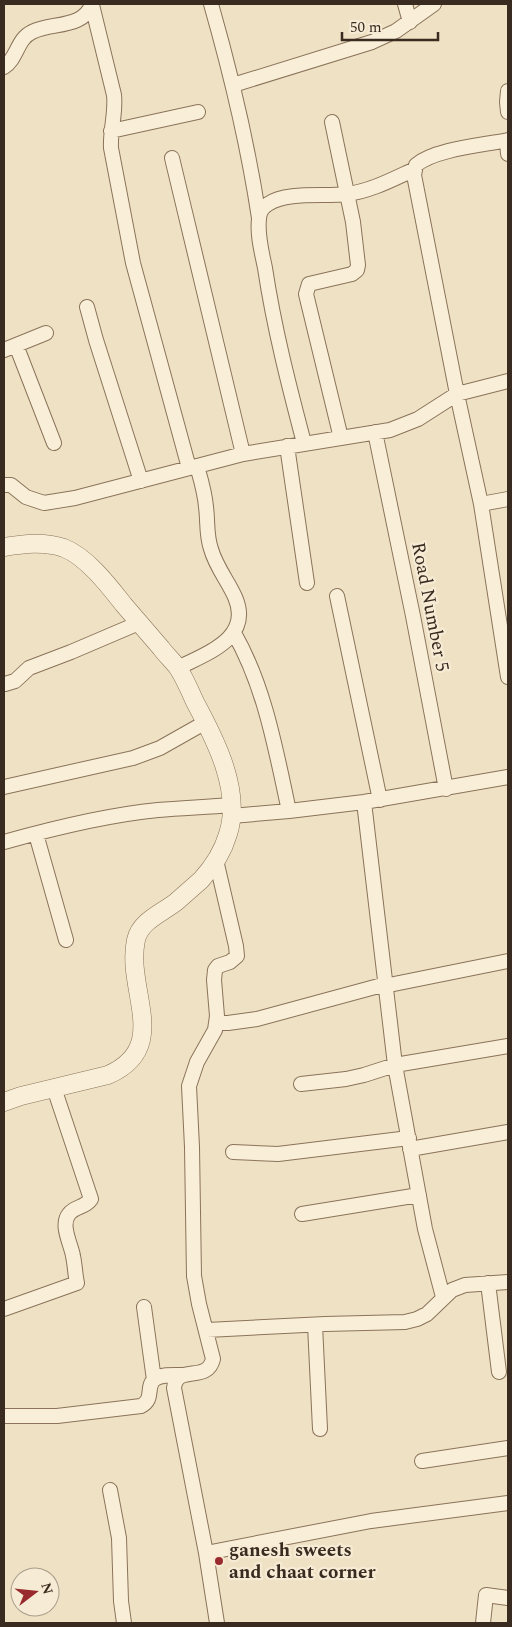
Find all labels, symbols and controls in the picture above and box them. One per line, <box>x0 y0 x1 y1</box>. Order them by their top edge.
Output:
scale bar <box>342 10 438 42</box>
text: 50 m <box>350 16 382 39</box>
street label: Road Number 5 <box>403 540 457 674</box>
place label: ganesh sweets and chaat corner <box>229 1536 377 1587</box>
marker: ganesh sweets and chaat corner <box>213 1555 225 1567</box>
north arrow <box>10 1567 60 1617</box>
text: N <box>35 1580 59 1597</box>

